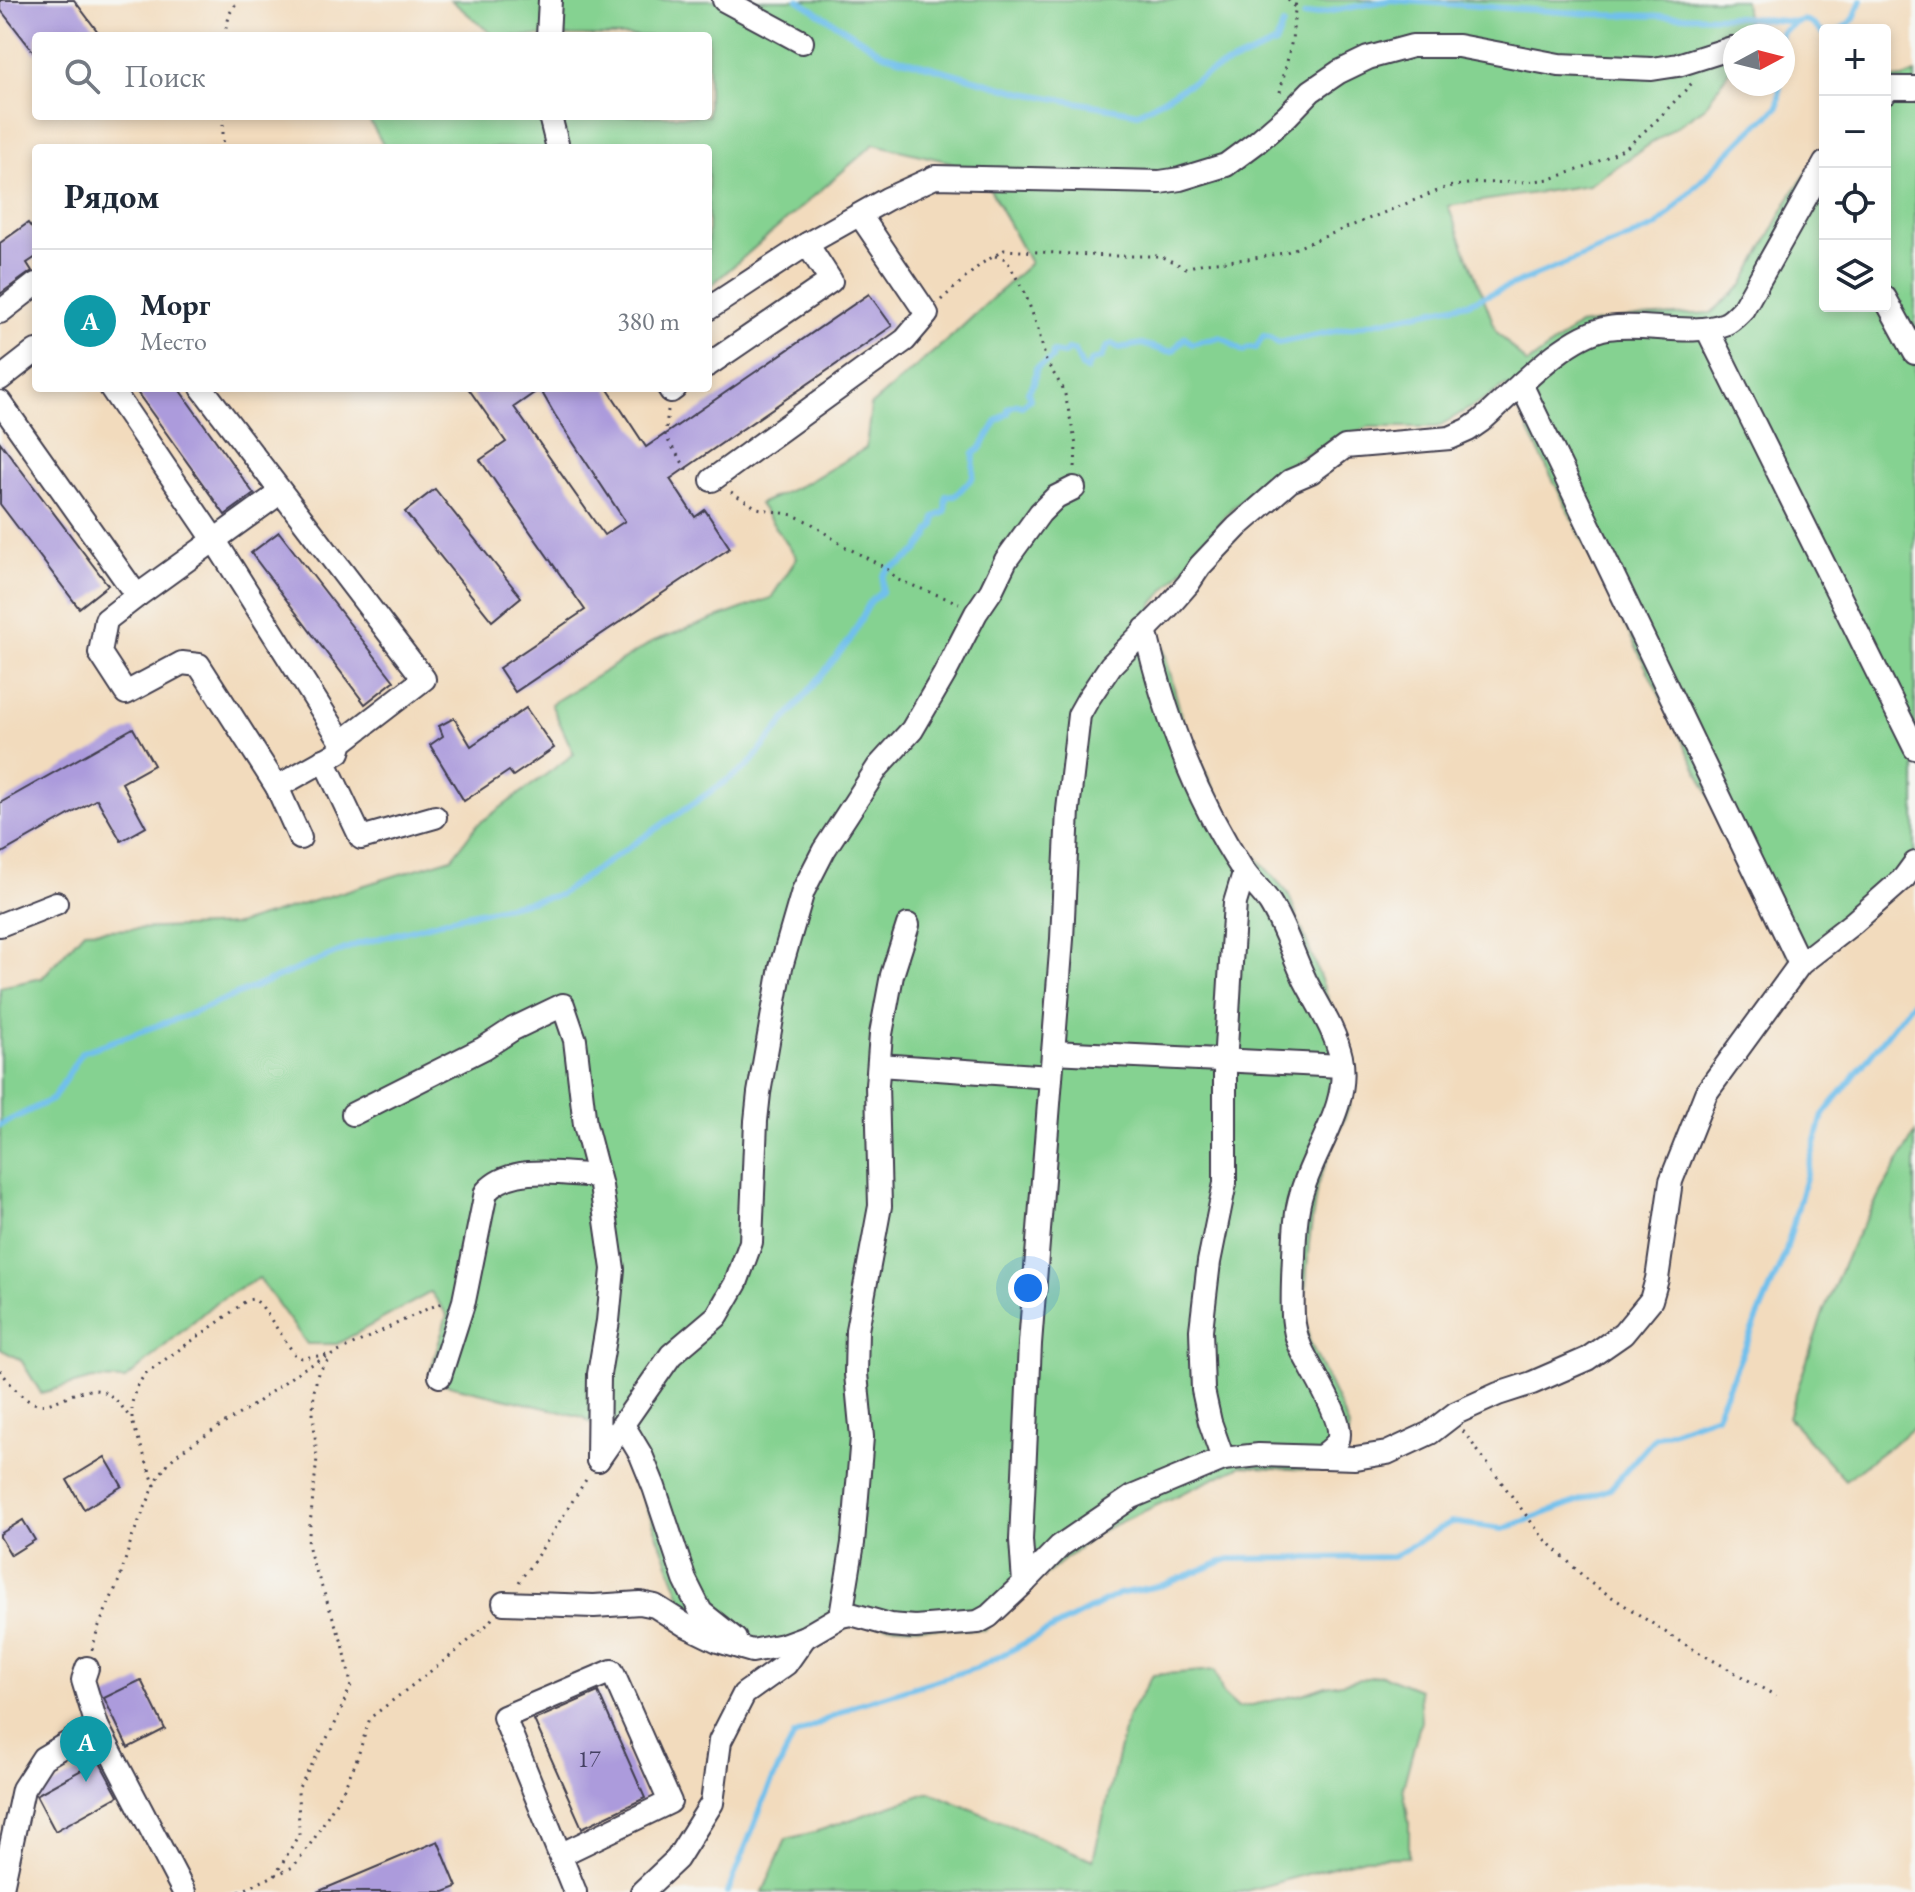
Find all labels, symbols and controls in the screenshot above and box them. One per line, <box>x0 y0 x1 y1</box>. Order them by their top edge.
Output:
north arrow <box>1723 24 1795 96</box>
map controls <box>1819 24 1891 312</box>
button: + <box>1819 24 1891 96</box>
search box <box>32 32 712 120</box>
icon: search <box>60 54 104 98</box>
text: Поиск <box>124 57 206 96</box>
button: − <box>1819 96 1891 168</box>
button: locate <box>1819 168 1891 240</box>
text: Рядом <box>64 174 159 218</box>
button: layers <box>1819 240 1891 312</box>
text: Морг <box>140 285 210 324</box>
text: A <box>81 304 99 338</box>
text: 380 m <box>617 304 680 338</box>
text: Место <box>140 324 207 358</box>
your location <box>1008 1268 1048 1308</box>
pin: A <box>60 1716 112 1782</box>
house number: 17 <box>577 1743 601 1774</box>

